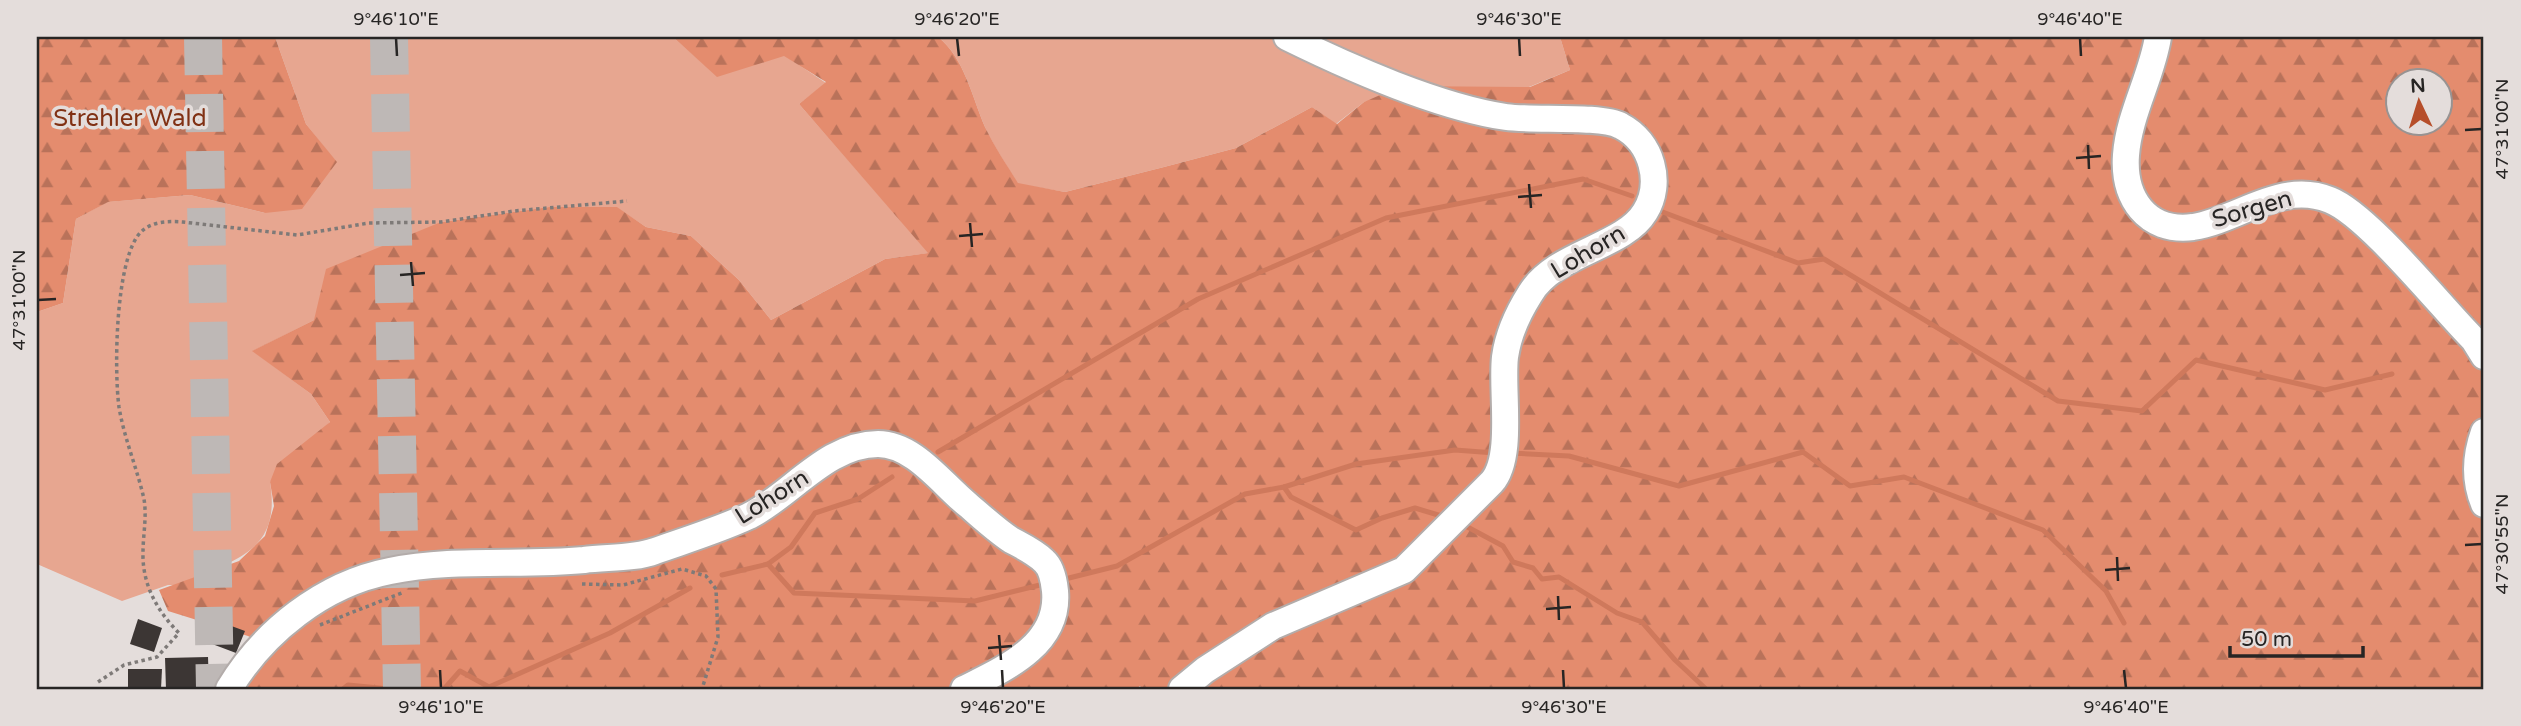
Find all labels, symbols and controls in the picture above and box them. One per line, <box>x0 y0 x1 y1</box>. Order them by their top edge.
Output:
text: 9°46'10"E <box>353 8 439 30</box>
text: 9°46'20"E <box>914 8 1000 30</box>
text: 9°46'30"E <box>1476 8 1562 30</box>
text: 9°46'40"E <box>2037 8 2123 30</box>
north arrow <box>2384 66 2454 136</box>
text: N <box>2410 75 2426 98</box>
text: 47°31'00"N <box>2491 79 2513 179</box>
park label: Strehler Wald <box>53 104 207 133</box>
street label: Sorgen <box>2209 184 2295 234</box>
street label: Lohorn <box>1546 219 1630 285</box>
text: 47°31'00"N <box>8 250 30 350</box>
street label: Lohorn <box>730 463 814 531</box>
text: 47°30'55"N <box>2491 494 2513 594</box>
scale bar <box>2230 614 2364 658</box>
text: 50 m <box>2241 627 2292 652</box>
text: 9°46'10"E <box>398 696 484 718</box>
text: 9°46'20"E <box>960 696 1046 718</box>
text: 9°46'30"E <box>1521 696 1607 718</box>
text: 9°46'40"E <box>2083 696 2169 718</box>

